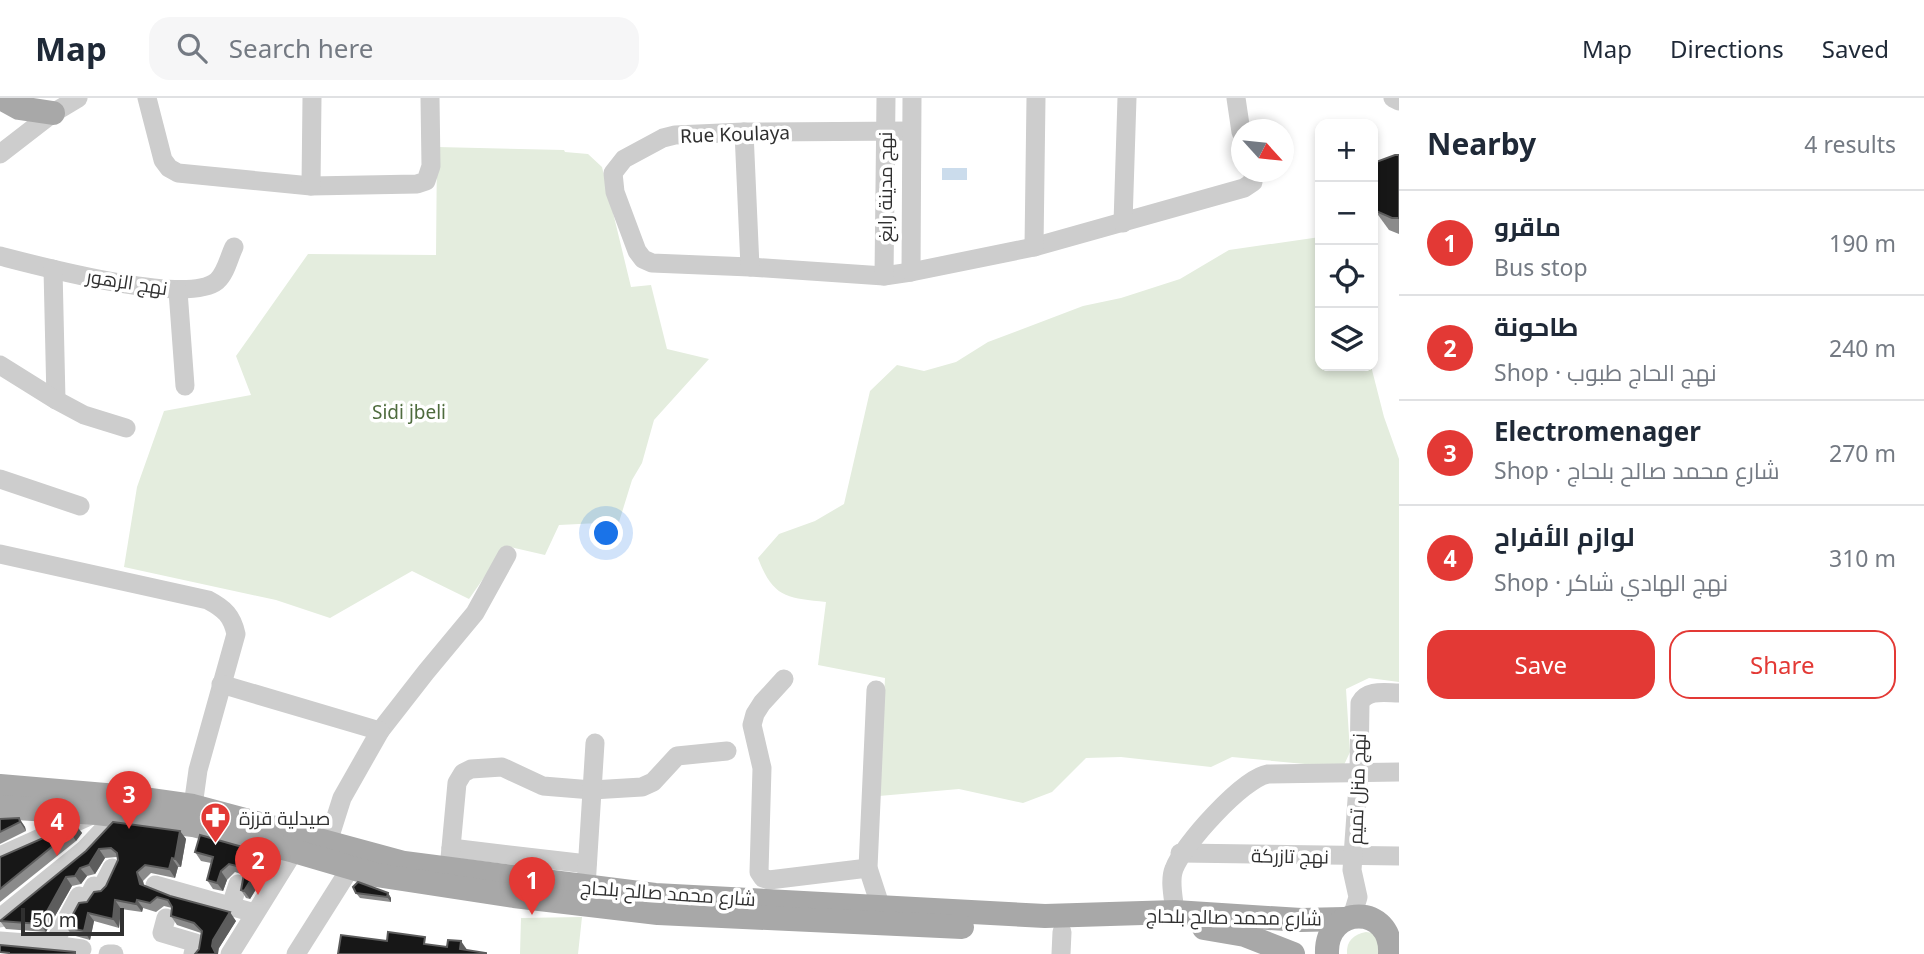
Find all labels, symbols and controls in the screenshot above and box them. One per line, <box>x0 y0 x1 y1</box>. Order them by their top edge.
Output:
search box <box>149 17 639 80</box>
text: Map <box>35 26 107 71</box>
icon: search <box>173 29 211 67</box>
text: Search here <box>229 30 373 66</box>
text: Map <box>1582 32 1632 65</box>
text: Directions <box>1670 32 1784 65</box>
text: Saved <box>1822 32 1889 65</box>
street label: Rue Koulaya <box>680 119 790 149</box>
north arrow <box>1231 119 1294 182</box>
map controls <box>1315 119 1378 371</box>
button: + <box>1315 119 1378 182</box>
text: Nearby <box>1427 123 1536 164</box>
text: 4 results <box>1804 128 1896 160</box>
street label: نهج مدينة رابغ <box>872 132 899 242</box>
button: − <box>1315 182 1378 245</box>
text: ماقرو <box>1494 208 1561 244</box>
text: 1 <box>1443 227 1457 259</box>
text: 190 m <box>1829 227 1896 259</box>
button: locate <box>1315 245 1378 308</box>
text: Bus stop <box>1494 251 1588 283</box>
street label: نهج الزهور <box>84 263 169 302</box>
button: layers <box>1315 308 1378 371</box>
text: طاحونة <box>1494 308 1579 344</box>
text: 2 <box>1443 332 1457 364</box>
text: 240 m <box>1829 332 1896 364</box>
text: Shop · نهج الحاج طبوب <box>1494 356 1717 388</box>
park label: Sidi jbeli <box>372 399 446 425</box>
text: Electromenager <box>1494 413 1701 449</box>
text: 3 <box>1443 437 1457 469</box>
text: 270 m <box>1829 437 1896 469</box>
text: Shop · شارع محمد صالح بلحاج <box>1494 454 1780 486</box>
your location <box>589 516 623 550</box>
text: لوازم الأفراح <box>1494 518 1635 554</box>
text: 4 <box>1443 542 1457 574</box>
text: 310 m <box>1829 542 1896 574</box>
text: Shop · نهج الهادي شاكر <box>1494 566 1728 598</box>
button: Save <box>1427 630 1655 699</box>
button: Share <box>1669 630 1896 699</box>
street label: نهج منزل تميم <box>1342 733 1373 845</box>
pin: 3 <box>106 771 152 829</box>
pin: 4 <box>34 798 80 856</box>
pharmacy icon: صيدلية قرزة <box>199 801 233 845</box>
place label: صيدلية قرزة <box>239 805 330 831</box>
pin: 2 <box>235 837 281 895</box>
street label: نهج تازركة <box>1251 842 1329 871</box>
pin: 1 <box>509 857 555 915</box>
street label: شارع محمد صالح بلحاج <box>579 874 756 913</box>
street label: شارع محمد صالح بلحاج <box>1146 902 1322 933</box>
scale bar <box>21 905 124 937</box>
text: 50 m <box>32 907 76 933</box>

